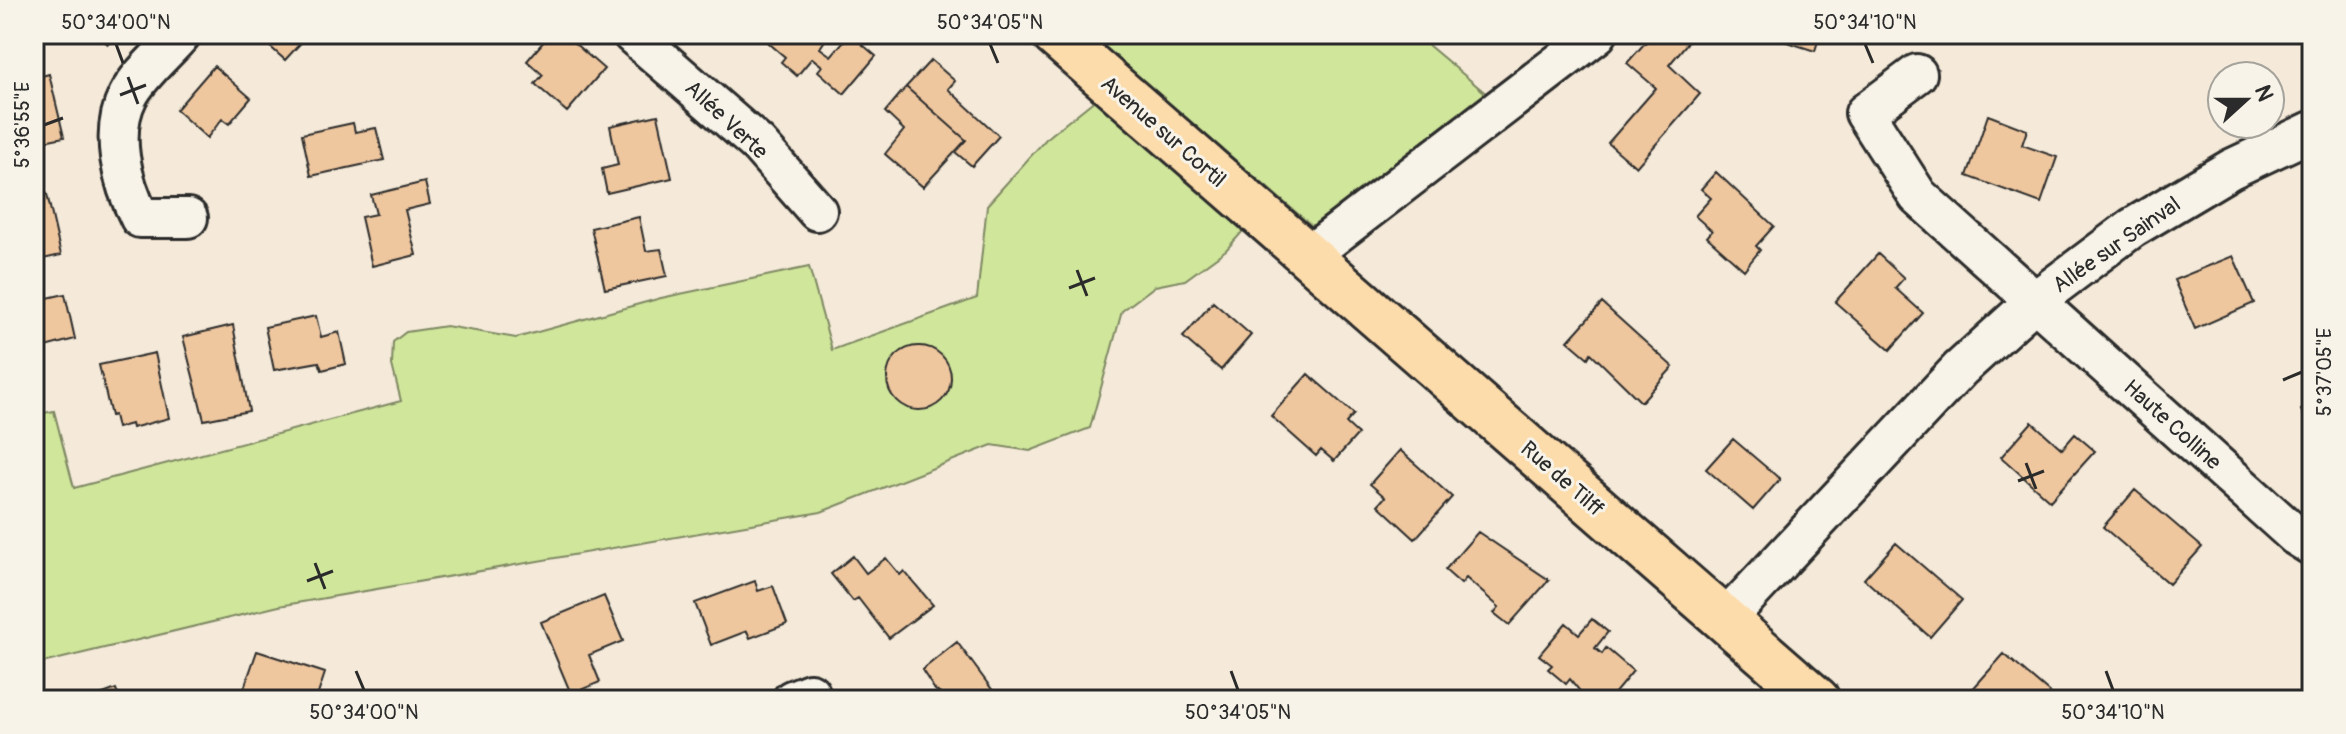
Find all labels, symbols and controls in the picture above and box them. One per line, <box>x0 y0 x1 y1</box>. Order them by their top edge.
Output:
text: 50°34'00"N <box>62 10 170 35</box>
text: 50°34'05"N <box>937 10 1043 35</box>
text: 50°34'10"N <box>1813 10 1917 35</box>
north arrow <box>2206 60 2286 140</box>
street label: Avenue sur Cortil <box>1095 70 1232 194</box>
street label: Allée Verte <box>679 74 774 165</box>
text: N <box>2248 81 2280 105</box>
text: 5°36'55"E <box>10 82 35 168</box>
street label: Allée sur Sainval <box>2047 190 2186 299</box>
text: 5°37'05"E <box>2312 328 2337 416</box>
street label: Haute Colline <box>2118 373 2227 476</box>
street label: Rue de Tilff <box>1515 435 1610 523</box>
text: 50°34'00"N <box>310 700 418 725</box>
text: 50°34'05"N <box>1185 700 1291 725</box>
text: 50°34'10"N <box>2061 700 2165 725</box>

